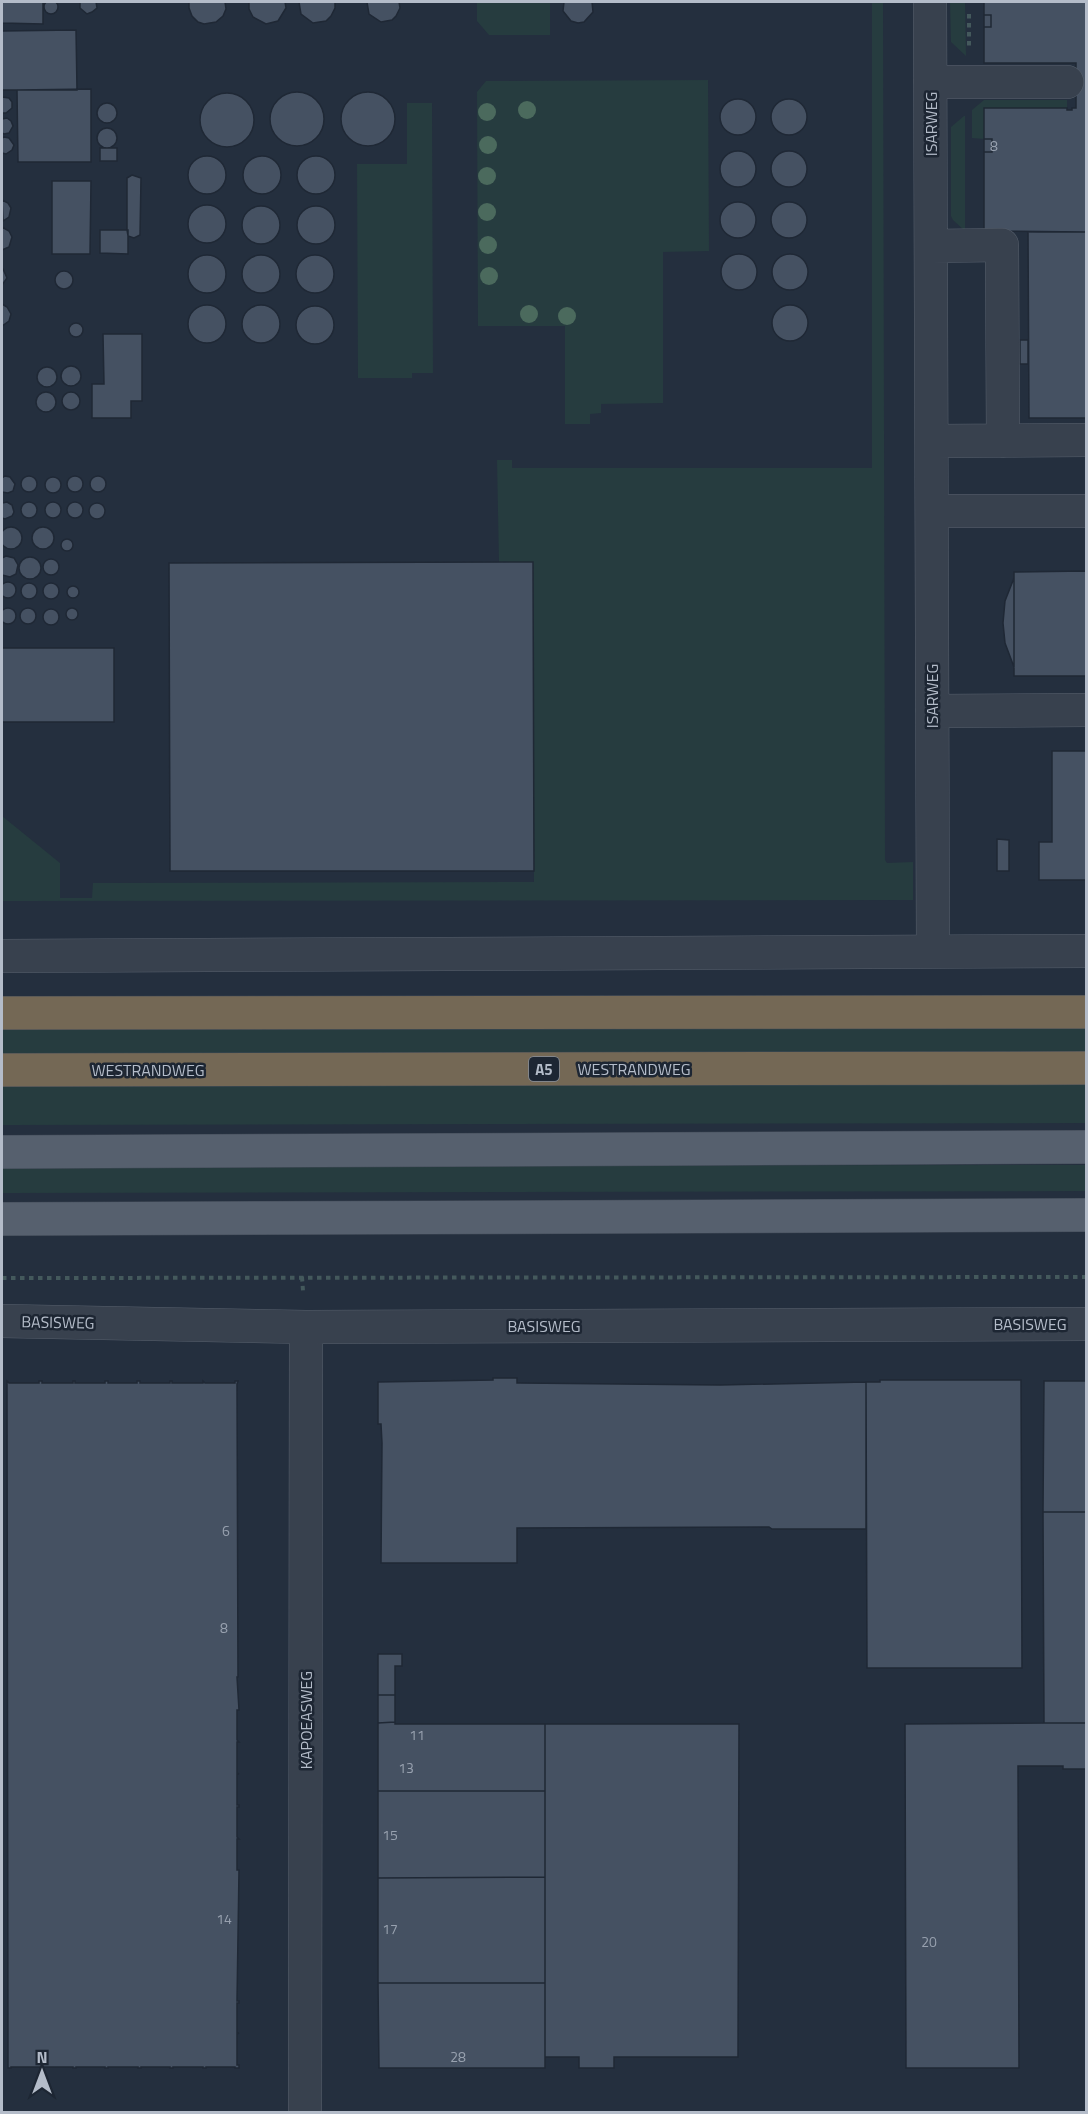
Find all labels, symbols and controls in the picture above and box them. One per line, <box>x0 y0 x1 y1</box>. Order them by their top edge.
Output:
street label: ISARWEG <box>919 92 943 156</box>
house number: 8 <box>990 135 998 156</box>
street label: ISARWEG <box>920 664 944 728</box>
road number: A5 <box>529 1057 559 1081</box>
street label: WESTRANDWEG <box>577 1057 691 1081</box>
street label: WESTRANDWEG <box>91 1058 205 1082</box>
street label: BASISWEG <box>21 1309 95 1335</box>
street label: BASISWEG <box>993 1312 1067 1336</box>
street label: BASISWEG <box>507 1314 581 1338</box>
house number: 6 <box>222 1520 230 1541</box>
house number: 8 <box>220 1617 228 1638</box>
street label: KAPOEASWEG <box>294 1671 318 1769</box>
house number: 11 <box>409 1724 425 1745</box>
house number: 13 <box>398 1757 414 1778</box>
house number: 15 <box>382 1824 398 1845</box>
house number: 14 <box>216 1908 232 1929</box>
house number: 17 <box>382 1918 398 1939</box>
house number: 20 <box>921 1931 937 1952</box>
north arrow <box>12 2042 72 2102</box>
text: N <box>36 2045 48 2069</box>
house number: 28 <box>450 2046 466 2067</box>

